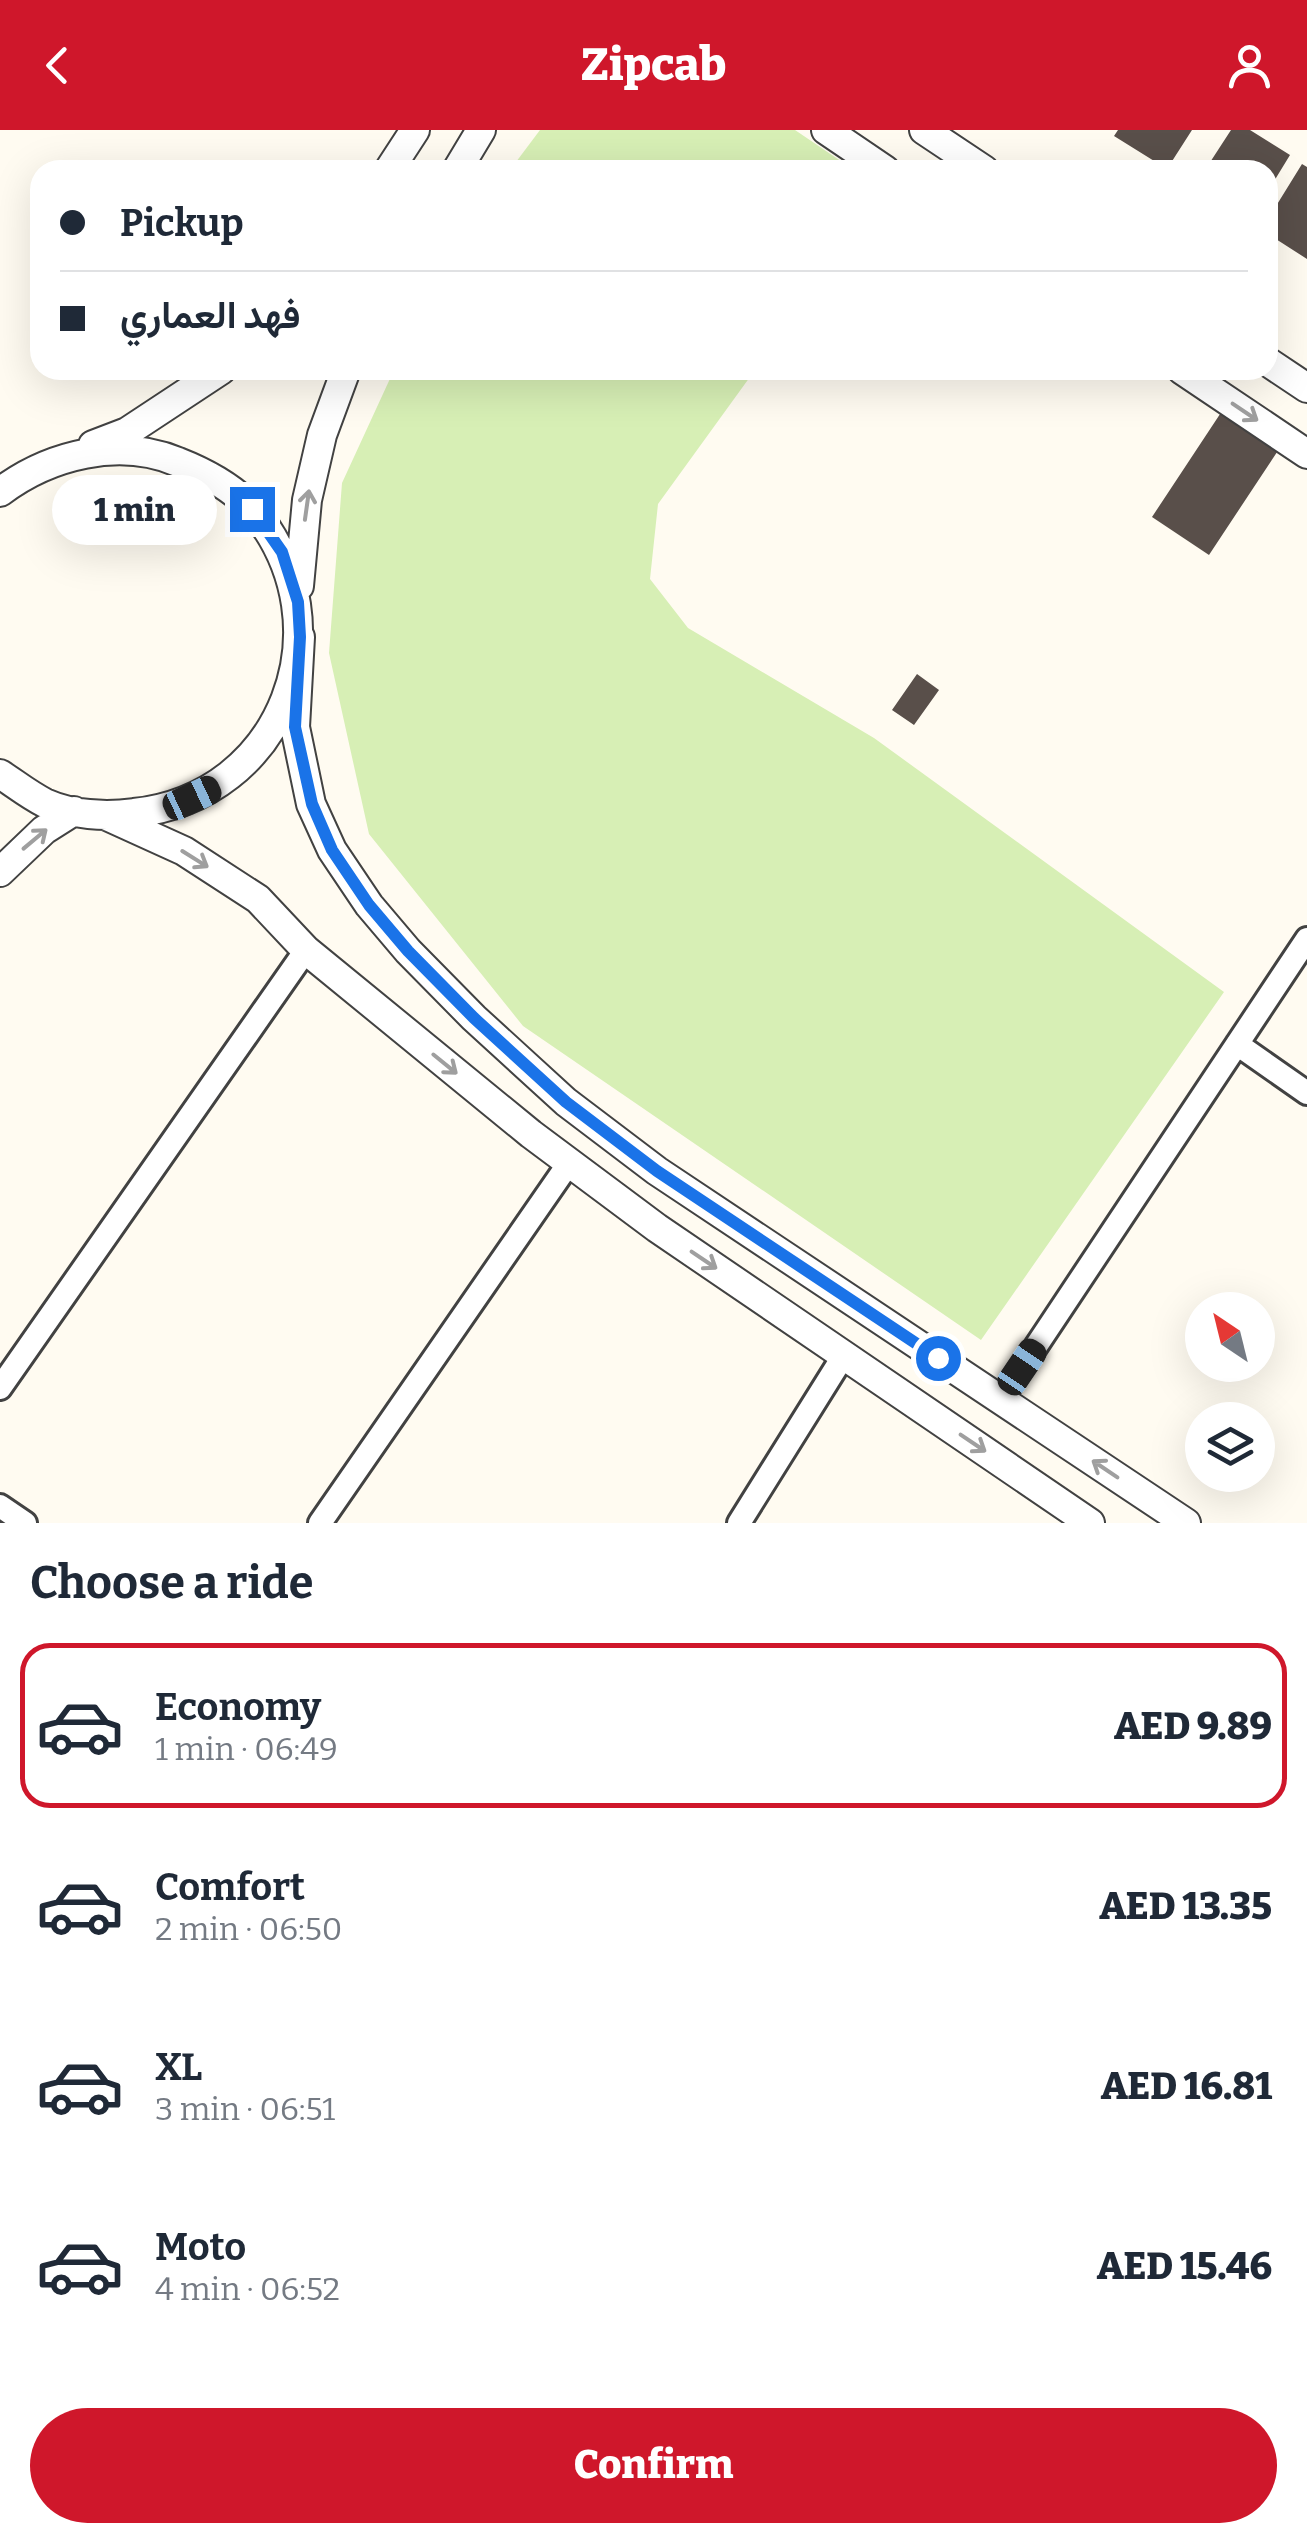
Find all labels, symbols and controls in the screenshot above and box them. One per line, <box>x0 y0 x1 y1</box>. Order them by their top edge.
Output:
icon: back <box>30 38 85 93</box>
text: Zipcab <box>581 38 726 92</box>
icon: person <box>1222 38 1277 93</box>
text: Pickup <box>120 200 244 246</box>
text: فهد العماري <box>120 292 301 338</box>
one-way arrow <box>1230 401 1258 422</box>
callout: 1 min <box>52 474 217 544</box>
route end <box>230 487 275 532</box>
one-way arrow <box>298 490 317 522</box>
text: 1 min <box>94 491 175 529</box>
car <box>158 772 226 824</box>
one-way arrow <box>22 828 47 851</box>
one-way arrow <box>180 848 208 869</box>
one-way arrow <box>432 1053 458 1075</box>
one-way arrow <box>690 1249 718 1270</box>
north arrow <box>1185 1292 1275 1382</box>
map controls <box>1185 1292 1275 1492</box>
car <box>993 1334 1051 1400</box>
route start <box>916 1336 961 1381</box>
button: layers <box>1185 1402 1275 1492</box>
one-way arrow <box>958 1432 986 1453</box>
one-way arrow <box>1091 1459 1119 1480</box>
text: Choose a ride <box>30 1556 313 1610</box>
icon: car <box>35 1681 125 1771</box>
text: Economy <box>155 1684 321 1730</box>
text: AED 9.89 <box>1114 1703 1272 1749</box>
text: 1 min · 06:49 <box>155 1730 338 1768</box>
icon: car <box>35 1861 125 1951</box>
text: Comfort <box>155 1864 305 1910</box>
text: AED 13.35 <box>1099 1883 1272 1929</box>
text: 2 min · 06:50 <box>155 1910 342 1948</box>
icon: car <box>35 2041 125 2131</box>
text: XL <box>155 2044 202 2090</box>
text: AED 16.81 <box>1101 2063 1272 2109</box>
text: 3 min · 06:51 <box>155 2090 335 2128</box>
icon: car <box>35 2221 125 2311</box>
text: Moto <box>155 2224 246 2270</box>
text: AED 15.46 <box>1097 2243 1272 2289</box>
text: 4 min · 06:52 <box>155 2270 340 2308</box>
button: Confirm <box>30 2408 1277 2523</box>

